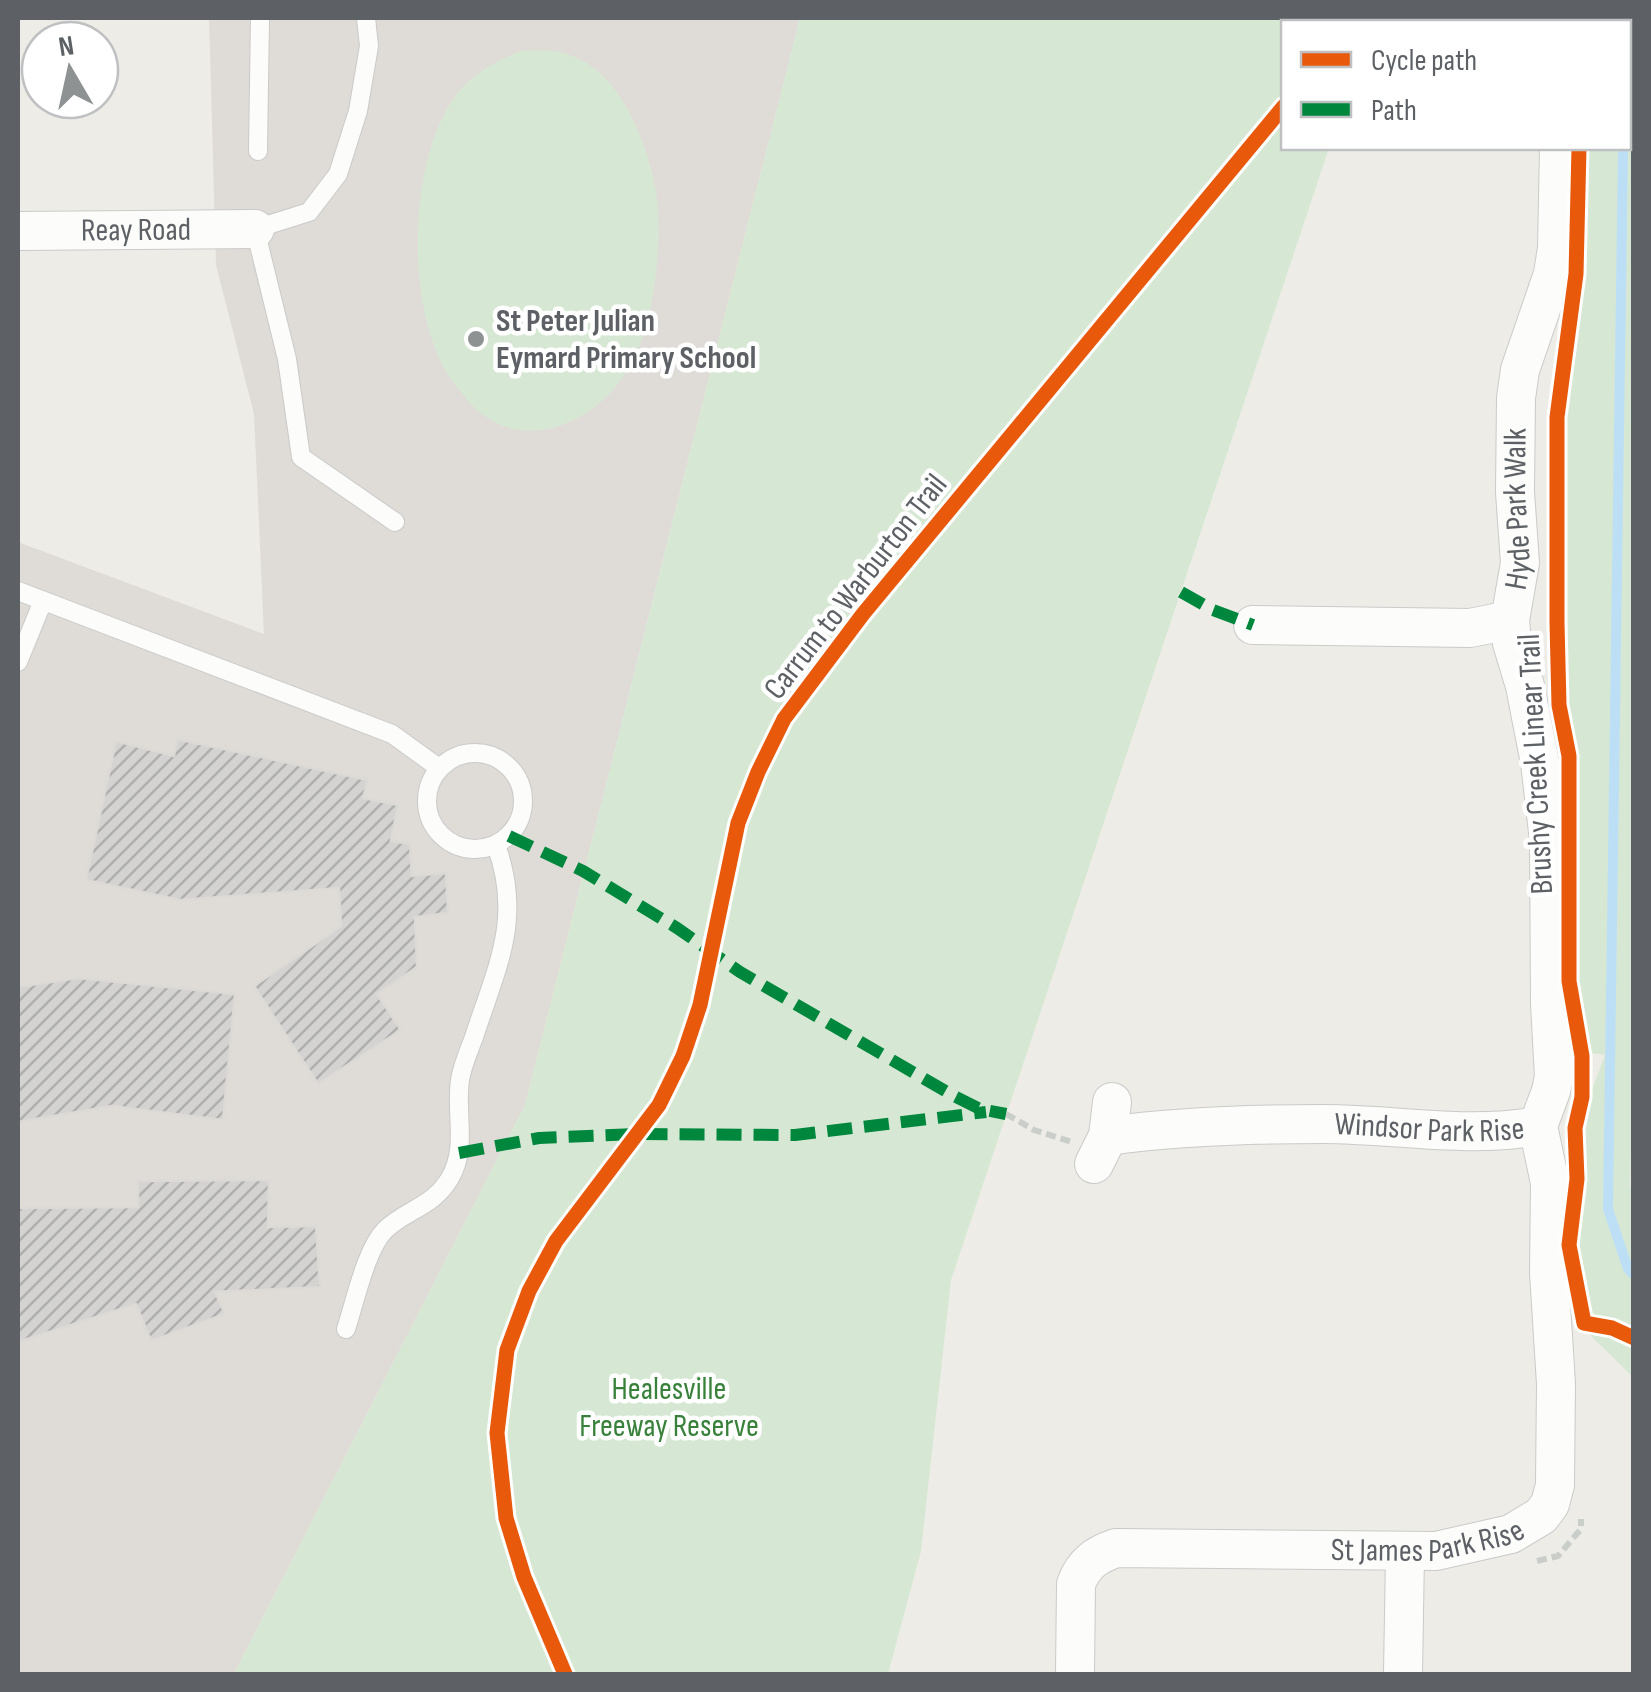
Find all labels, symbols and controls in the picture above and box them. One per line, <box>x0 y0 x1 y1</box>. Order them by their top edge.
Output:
north arrow <box>20 20 120 120</box>
legend <box>1281 20 1631 150</box>
text: N <box>56 29 76 64</box>
text: Cycle path <box>1371 43 1477 79</box>
text: Path <box>1371 93 1417 129</box>
street label: Reay Road <box>81 210 191 250</box>
place label: St Peter Julian Eymard Primary School <box>496 302 756 378</box>
marker: St Peter Julian Eymard Primary School <box>465 328 487 350</box>
street label: Hyde Park Walk <box>1495 428 1539 593</box>
street label: Carrum to Warburton Trail <box>756 467 956 707</box>
street label: Brushy Creek Linear Trail <box>1510 633 1562 895</box>
street label: Windsor Park Rise <box>1334 1105 1526 1151</box>
park label: Healesville Freeway Reserve <box>579 1370 759 1446</box>
street label: St James Park Rise <box>1331 1511 1532 1571</box>

